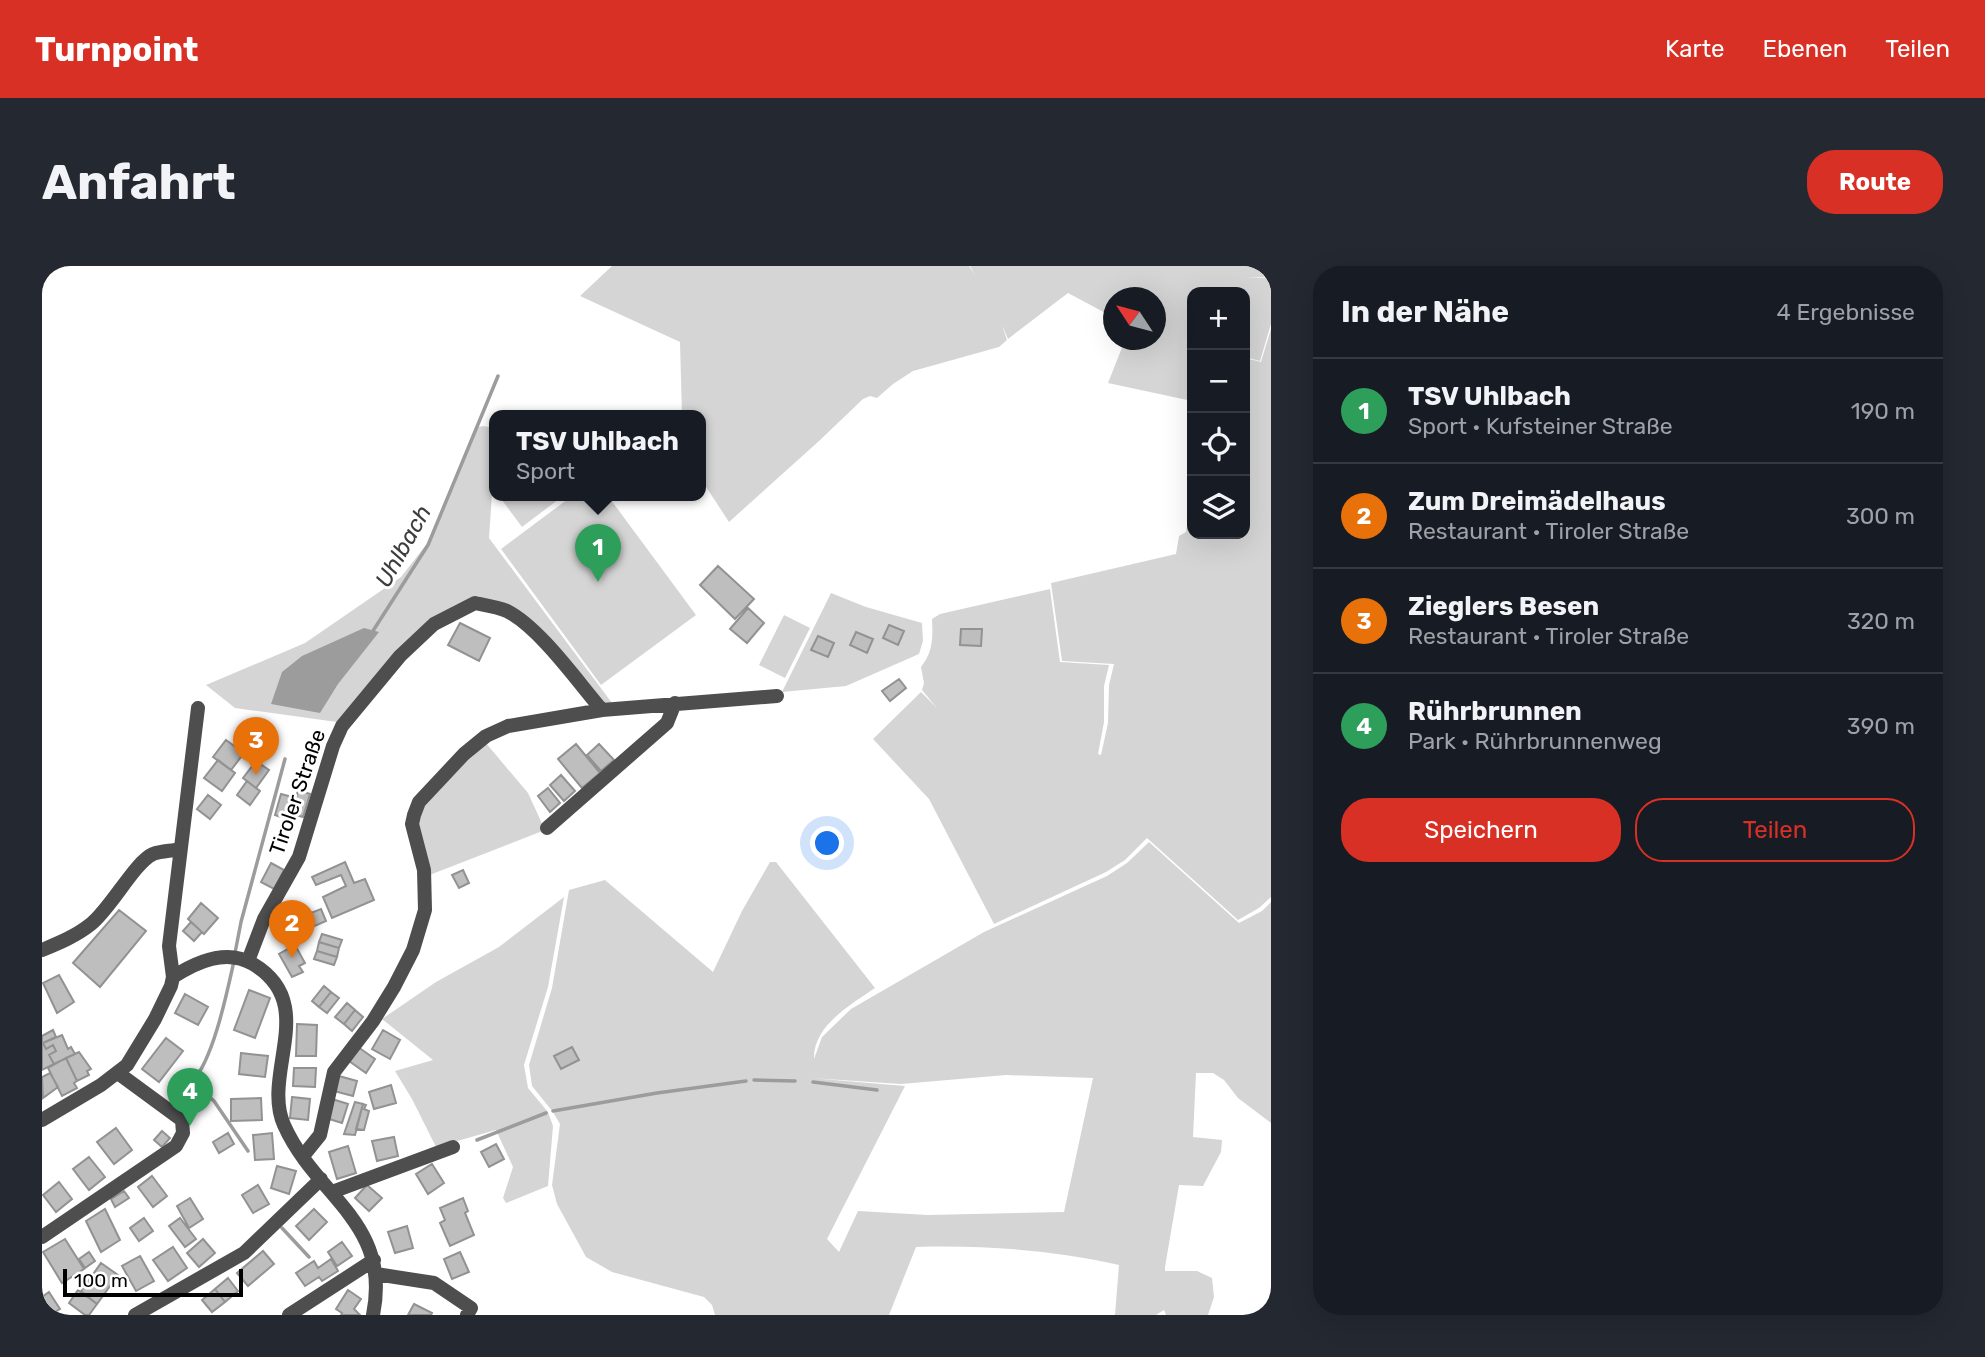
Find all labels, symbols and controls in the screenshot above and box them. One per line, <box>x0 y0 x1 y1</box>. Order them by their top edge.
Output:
text: Turnpoint <box>35 30 198 69</box>
text: Karte <box>1665 35 1725 63</box>
text: Ebenen <box>1763 35 1847 63</box>
text: Teilen <box>1885 35 1950 63</box>
button: Route <box>1807 150 1943 214</box>
text: Anfahrt <box>42 153 236 211</box>
north arrow <box>1103 287 1166 350</box>
map controls <box>1187 287 1250 539</box>
button: + <box>1187 287 1250 350</box>
text: In der Nähe <box>1341 294 1509 330</box>
text: 4 Ergebnisse <box>1777 298 1915 326</box>
button: − <box>1187 350 1250 413</box>
text: TSV Uhlbach <box>1408 381 1571 412</box>
text: 1 <box>1358 397 1370 425</box>
text: 190 m <box>1851 397 1915 425</box>
popup <box>489 410 706 501</box>
text: Sport · Kufsteiner Straße <box>1408 412 1673 440</box>
button: locate <box>1187 413 1250 476</box>
text: TSV Uhlbach <box>516 426 679 457</box>
text: Sport <box>516 457 575 485</box>
button: layers <box>1187 476 1250 539</box>
text: Zum Dreimädelhaus <box>1408 486 1666 517</box>
water label: Uhlbach <box>369 500 437 592</box>
text: 2 <box>1357 502 1371 530</box>
text: 300 m <box>1846 502 1915 530</box>
text: Restaurant · Tiroler Straße <box>1408 517 1689 545</box>
pin: 1 <box>575 524 621 582</box>
text: Zieglers Besen <box>1408 591 1599 622</box>
text: 3 <box>1356 607 1372 635</box>
text: 320 m <box>1847 607 1915 635</box>
text: Restaurant · Tiroler Straße <box>1408 622 1689 650</box>
text: Rührbrunnen <box>1408 696 1582 727</box>
text: 4 <box>1356 712 1372 740</box>
text: 390 m <box>1847 712 1915 740</box>
pin: 3 <box>233 717 279 775</box>
street label: Tiroler Straße <box>264 726 330 858</box>
text: Park · Rührbrunnenweg <box>1408 727 1662 755</box>
button: Speichern <box>1341 798 1621 862</box>
button: Teilen <box>1635 798 1915 862</box>
your location <box>810 826 844 860</box>
pin: 2 <box>269 900 315 958</box>
pin: 4 <box>167 1068 213 1126</box>
scale bar <box>63 1266 243 1298</box>
text: 100 m <box>74 1269 128 1292</box>

